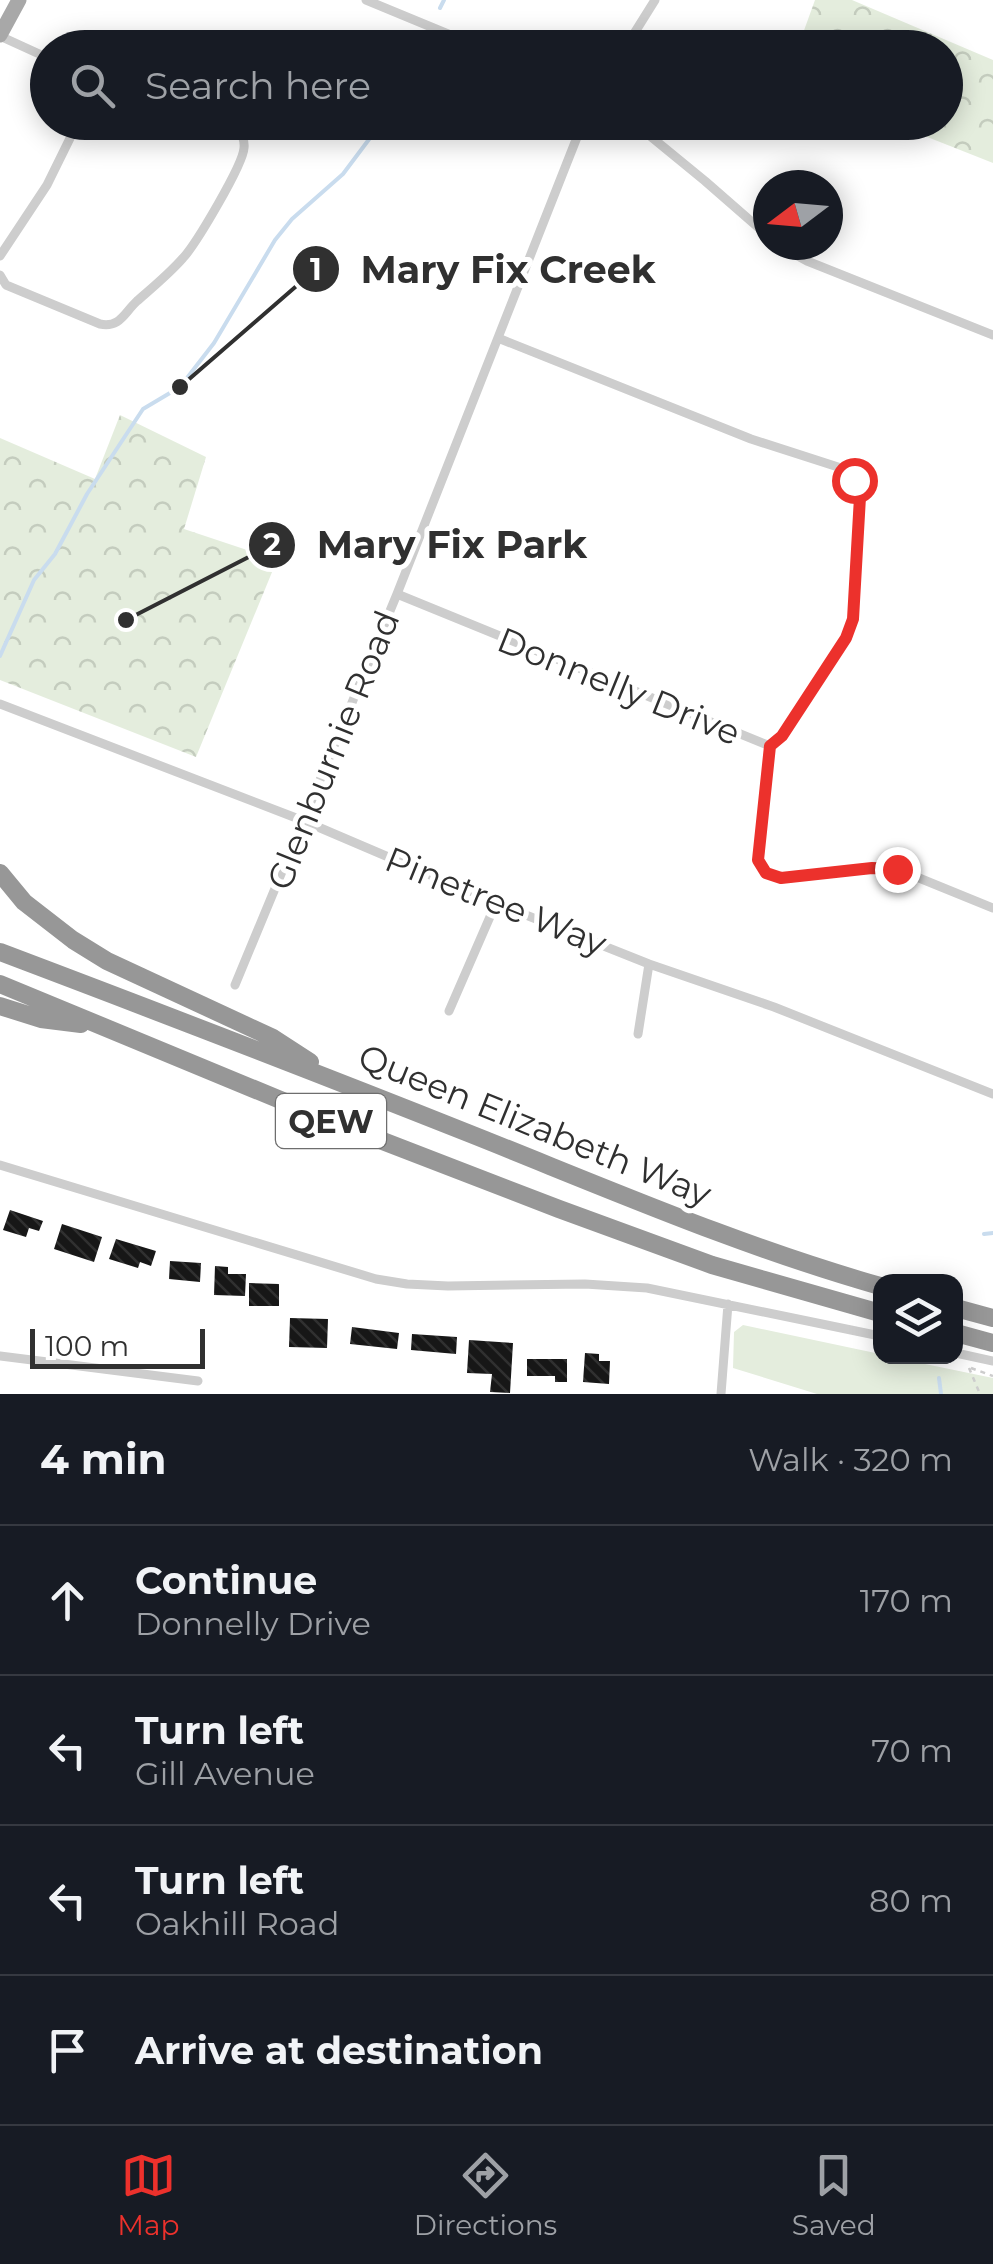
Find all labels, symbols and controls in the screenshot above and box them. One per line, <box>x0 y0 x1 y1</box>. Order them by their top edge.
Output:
search box <box>30 30 963 140</box>
icon: search <box>65 58 120 113</box>
text: Search here <box>145 62 371 109</box>
north arrow <box>753 170 843 260</box>
callout: Mary Fix Creek <box>291 235 676 303</box>
text: Mary Fix Creek <box>360 246 657 293</box>
text: 1 <box>310 251 322 288</box>
route start <box>832 458 878 504</box>
callout: Mary Fix Park <box>247 511 607 579</box>
text: Mary Fix Park <box>317 521 588 568</box>
text: 2 <box>263 526 281 563</box>
street label: Glenburnie Road <box>257 604 409 896</box>
street label: Donnelly Drive <box>491 618 747 754</box>
street label: Pinetree Way <box>379 837 613 965</box>
route end <box>875 847 921 893</box>
street label: Queen Elizabeth Way <box>352 1035 718 1215</box>
road number: QEW <box>276 1094 386 1148</box>
map controls <box>873 1274 963 1364</box>
button: layers <box>873 1274 963 1364</box>
scale bar <box>30 1324 205 1368</box>
text: 100 m <box>45 1329 129 1363</box>
text: 4 min <box>40 1433 167 1485</box>
text: Walk · 320 m <box>748 1440 953 1479</box>
text: Continue <box>135 1557 317 1604</box>
icon: ahead <box>40 1573 95 1628</box>
text: 170 m <box>860 1581 953 1620</box>
text: Donnelly Drive <box>135 1604 371 1643</box>
text: Turn left <box>135 1707 304 1754</box>
icon: left <box>40 1723 95 1778</box>
text: 70 m <box>871 1731 953 1770</box>
text: Gill Avenue <box>135 1754 315 1793</box>
text: Turn left <box>135 1857 304 1904</box>
icon: left <box>40 1873 95 1928</box>
text: 80 m <box>869 1881 953 1920</box>
text: Oakhill Road <box>135 1904 339 1943</box>
icon: arrive <box>40 2023 95 2078</box>
text: Arrive at destination <box>135 2027 543 2074</box>
tab: Map <box>117 2148 179 2242</box>
tab: Directions <box>414 2148 557 2242</box>
tab: Saved <box>792 2148 876 2242</box>

